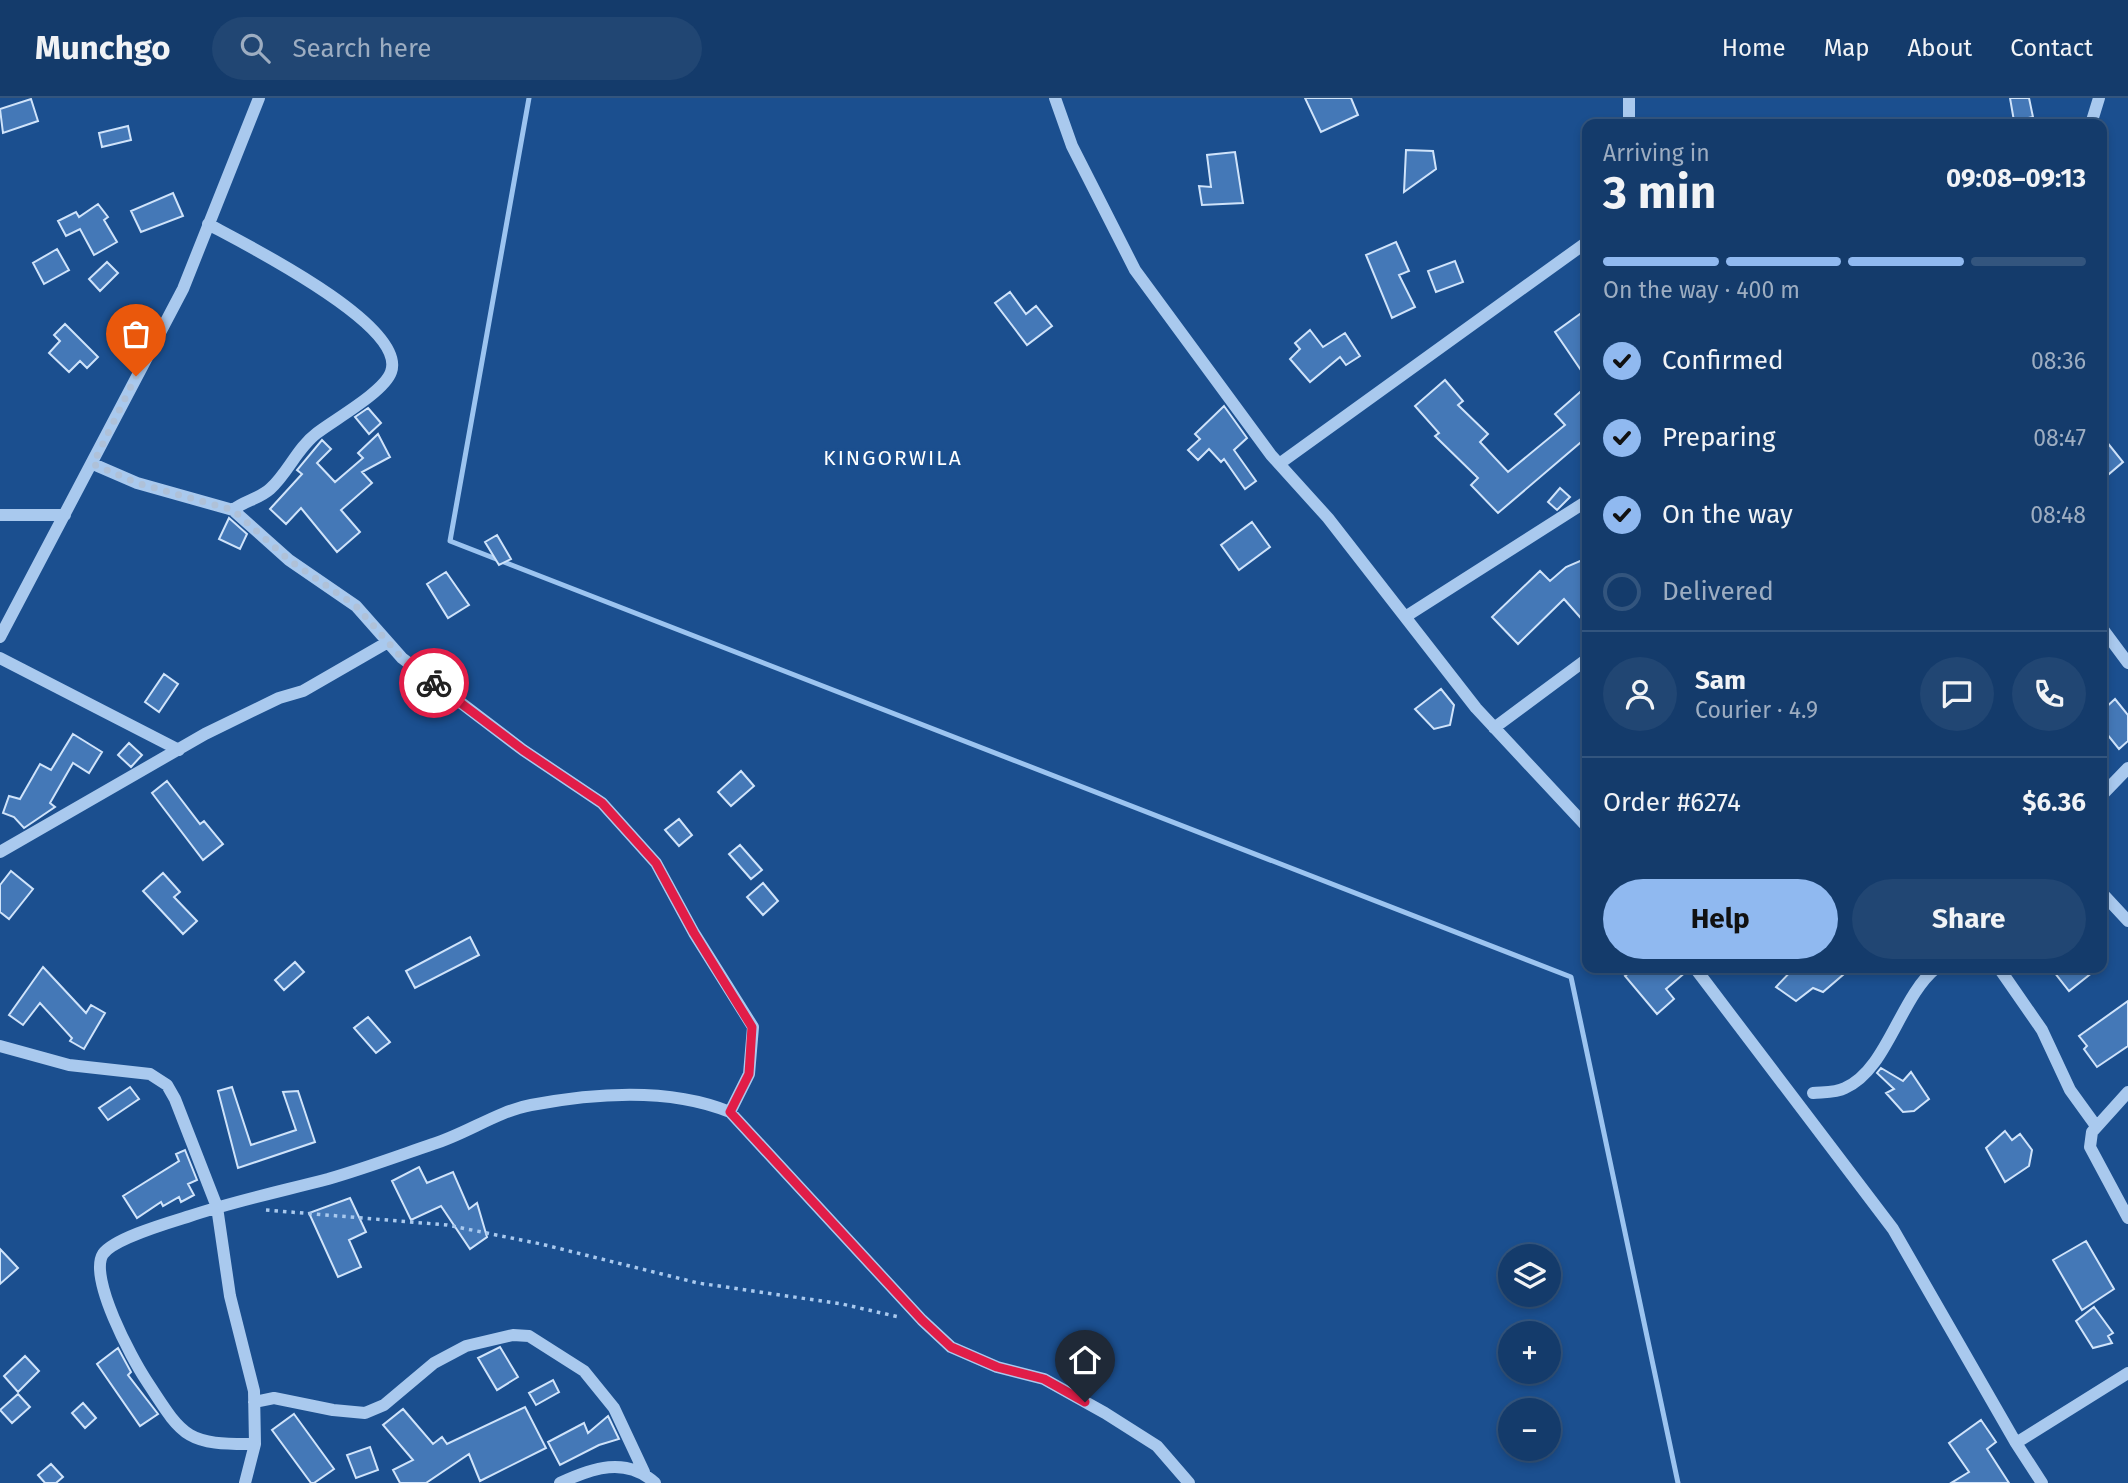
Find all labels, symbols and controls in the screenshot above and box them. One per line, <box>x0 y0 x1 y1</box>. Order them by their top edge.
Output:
search box <box>212 17 702 80</box>
text: Munchgo <box>35 28 170 68</box>
icon: search <box>236 29 274 67</box>
text: Search here <box>292 33 431 64</box>
text: Home <box>1722 34 1786 62</box>
text: Map <box>1824 34 1870 62</box>
text: About <box>1908 34 1972 62</box>
text: Contact <box>2010 34 2093 62</box>
text: Arriving in <box>1603 139 1710 167</box>
text: 09:08–09:13 <box>1946 163 2086 194</box>
text: 3 min <box>1603 165 1716 220</box>
text: On the way · 400 m <box>1603 276 1800 304</box>
pin <box>106 304 166 376</box>
icon: bag <box>117 315 155 353</box>
icon: check <box>1603 342 1641 380</box>
text: Confirmed <box>1662 345 1783 376</box>
text: 08:36 <box>2031 347 2086 375</box>
icon: check <box>1603 419 1641 457</box>
text: Preparing <box>1662 422 1775 453</box>
text: 08:47 <box>2033 424 2086 452</box>
district label: KINGORWILA <box>823 445 963 471</box>
icon: check <box>1603 496 1641 534</box>
text: On the way <box>1662 499 1793 530</box>
text: 08:48 <box>2030 501 2086 529</box>
text: Delivered <box>1662 576 1774 607</box>
courier <box>399 648 469 718</box>
button: person <box>1603 657 1677 731</box>
button: chat <box>1920 657 1994 731</box>
button: phone <box>2012 657 2086 731</box>
icon: bike <box>415 664 453 702</box>
text: Sam <box>1695 665 1746 696</box>
text: Courier · 4.9 <box>1695 696 1818 724</box>
text: Order #6274 <box>1603 787 1741 818</box>
text: $6.36 <box>2022 787 2086 818</box>
button: Help <box>1603 879 1838 959</box>
button: Share <box>1852 879 2086 959</box>
map controls <box>1498 1244 1561 1461</box>
button: layers <box>1498 1244 1561 1307</box>
button: + <box>1498 1321 1561 1384</box>
pin <box>1055 1330 1115 1402</box>
icon: home <box>1066 1341 1104 1379</box>
button: − <box>1498 1398 1561 1461</box>

